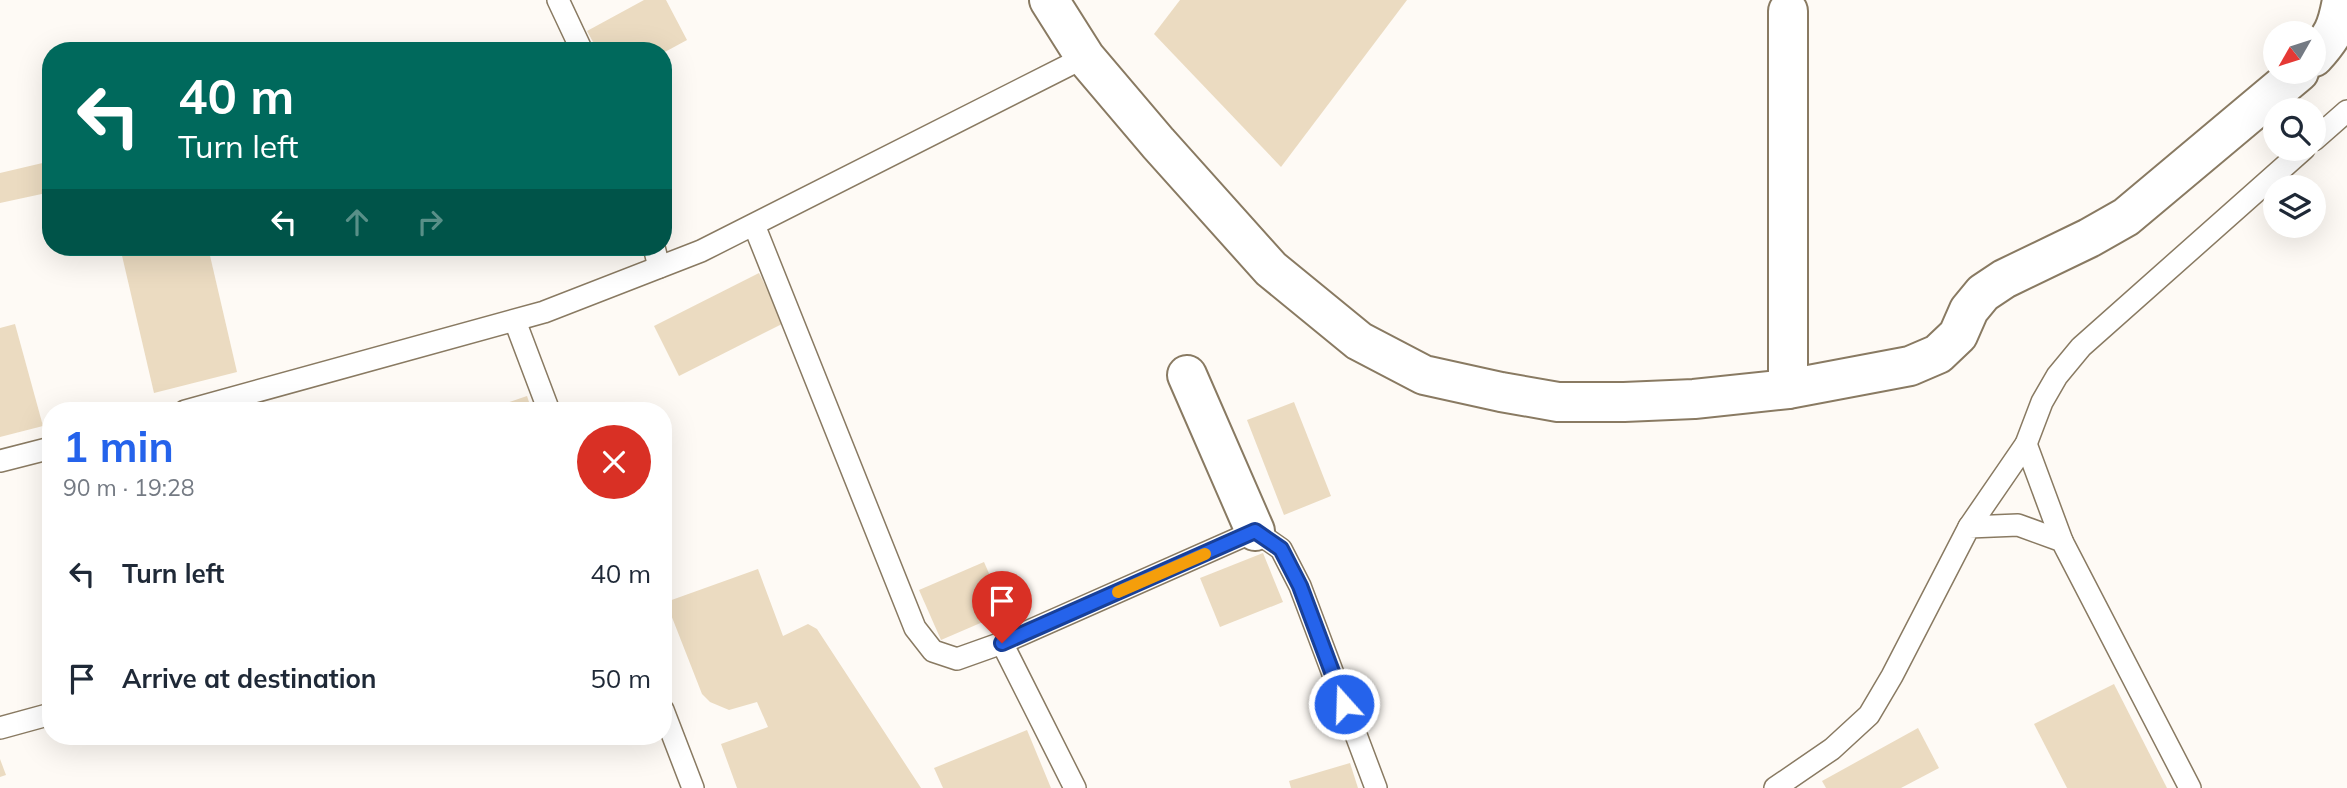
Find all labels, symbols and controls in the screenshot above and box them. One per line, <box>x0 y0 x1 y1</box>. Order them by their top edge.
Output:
north arrow <box>2263 21 2326 84</box>
map controls <box>2263 21 2326 238</box>
text: 40 m <box>178 65 294 126</box>
icon: left <box>63 70 154 161</box>
button: search <box>2263 98 2326 161</box>
text: Turn left <box>178 126 298 166</box>
button: layers <box>2263 175 2326 238</box>
icon: left <box>265 203 303 241</box>
icon: ahead <box>338 203 376 241</box>
icon: right <box>411 203 449 241</box>
text: 1 min <box>63 420 174 473</box>
button: close <box>577 425 651 499</box>
text: 90 m · 19:28 <box>63 473 195 502</box>
icon: left <box>63 555 101 593</box>
text: Turn left <box>122 557 224 590</box>
text: 40 m <box>590 557 651 590</box>
pin <box>972 571 1032 643</box>
icon: arrive <box>983 582 1021 620</box>
icon: arrive <box>63 660 101 698</box>
text: Arrive at destination <box>122 662 377 695</box>
text: 50 m <box>590 662 651 695</box>
position arrow <box>1307 667 1381 741</box>

